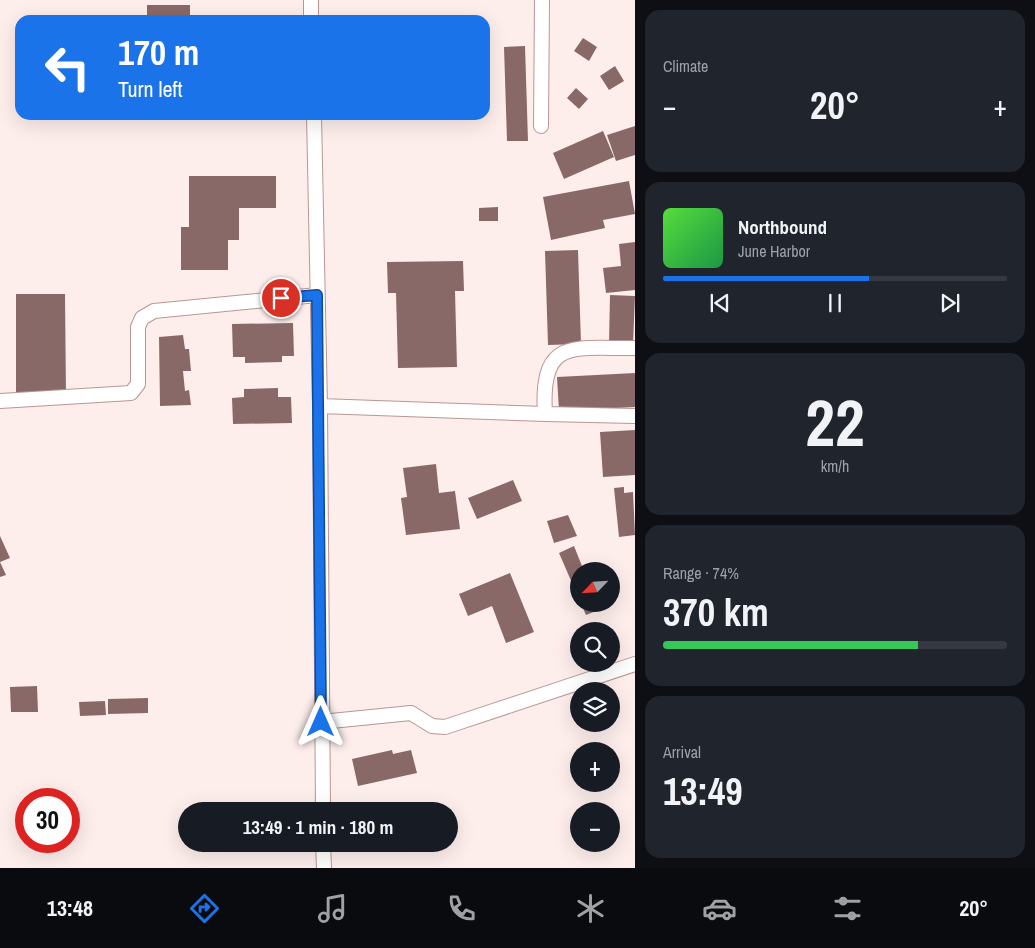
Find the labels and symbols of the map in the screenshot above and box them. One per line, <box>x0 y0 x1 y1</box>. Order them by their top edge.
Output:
pin <box>260 277 302 319</box>
north arrow <box>570 562 620 612</box>
position arrow <box>294 695 346 747</box>
speed limit sign: 30 <box>15 788 80 853</box>

